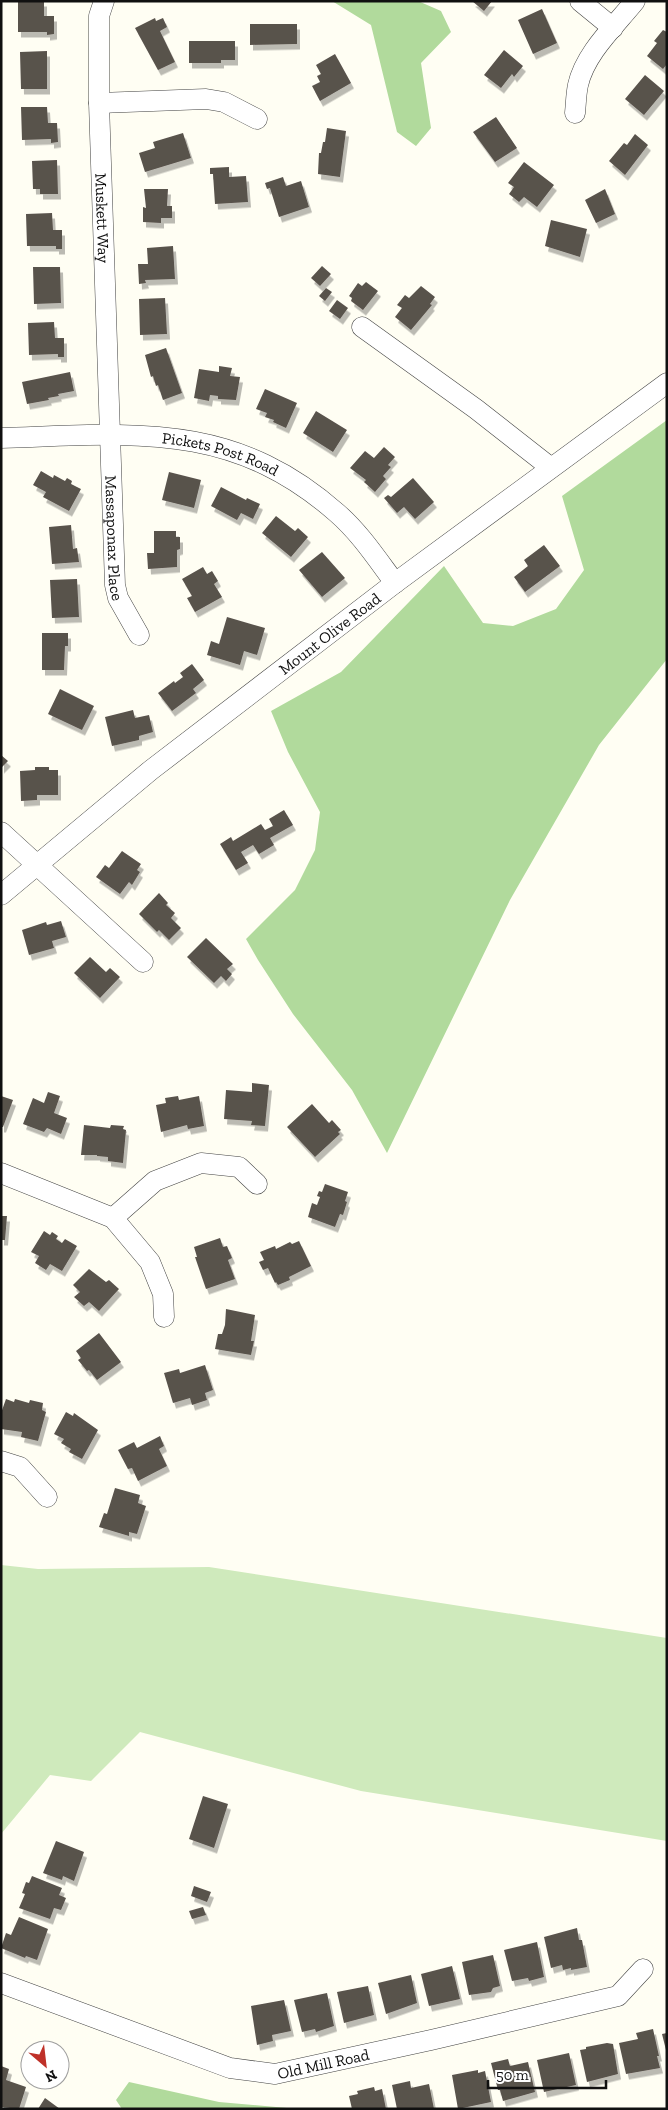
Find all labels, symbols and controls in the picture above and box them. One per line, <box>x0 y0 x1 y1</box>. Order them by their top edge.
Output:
street label: Muskett Way <box>91 173 113 264</box>
street label: Pickets Post Road <box>161 428 282 480</box>
street label: Massaponax Place <box>101 475 127 602</box>
street label: Mount Olive Road <box>275 589 385 679</box>
north arrow <box>20 2040 70 2090</box>
street label: Old Mill Road <box>276 2045 371 2083</box>
scale bar <box>488 2058 606 2090</box>
text: N <box>42 2066 60 2086</box>
text: 50 m <box>496 2066 529 2084</box>

